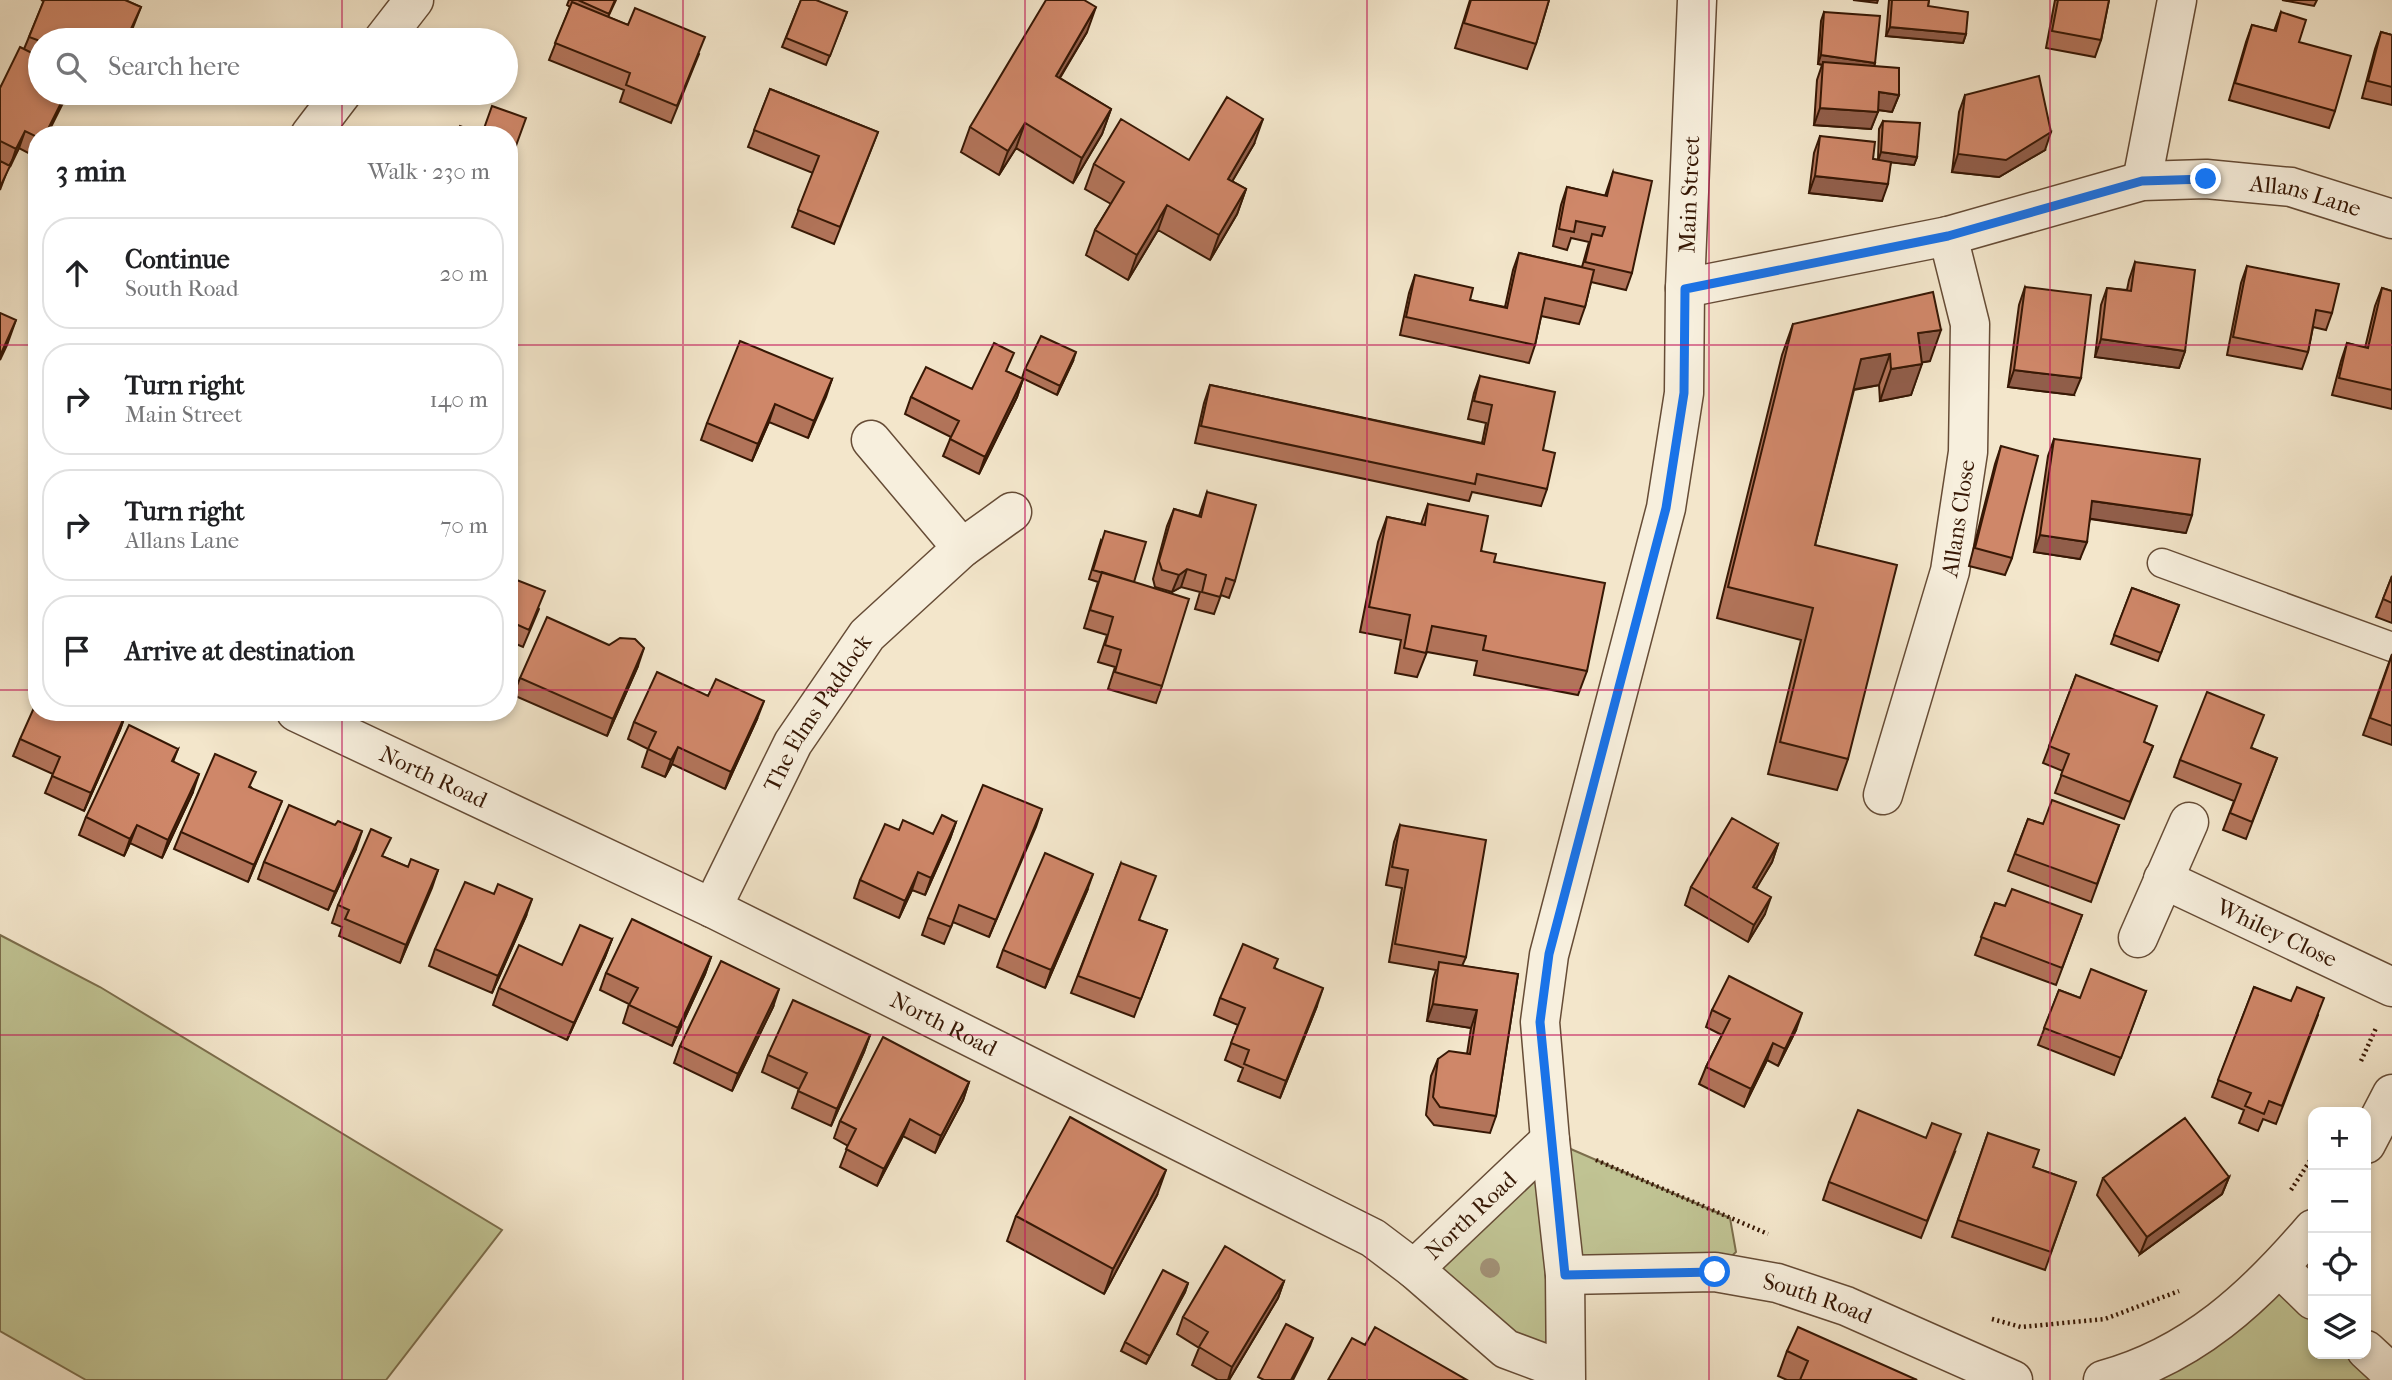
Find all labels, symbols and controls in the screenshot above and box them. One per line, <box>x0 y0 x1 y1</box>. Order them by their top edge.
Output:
search box <box>28 28 518 105</box>
icon: search <box>52 48 90 86</box>
text: Search here <box>108 51 240 82</box>
street label: Main Street <box>1673 135 1705 254</box>
text: 3 min <box>56 154 126 189</box>
text: Walk · 230 m <box>368 158 490 185</box>
route end <box>2190 163 2221 194</box>
street label: Allans Lane <box>2248 170 2365 222</box>
text: Continue <box>125 244 230 275</box>
icon: ahead <box>58 254 96 292</box>
text: 20 m <box>439 260 488 287</box>
text: South Road <box>125 275 239 302</box>
text: Turn right <box>125 370 245 401</box>
icon: right <box>58 380 96 418</box>
text: 140 m <box>429 386 488 413</box>
text: Main Street <box>125 401 242 428</box>
street label: Allans Close <box>1936 458 1981 580</box>
text: Turn right <box>125 496 245 527</box>
icon: right <box>58 506 96 544</box>
text: 70 m <box>440 512 488 539</box>
text: Allans Lane <box>125 527 239 554</box>
street label: The Elms Paddock <box>758 629 878 796</box>
icon: arrive <box>58 632 96 670</box>
text: Arrive at destination <box>125 636 355 667</box>
street label: North Road <box>375 740 492 814</box>
street label: Whiley Close <box>2211 893 2341 973</box>
street label: North Road <box>886 986 1002 1062</box>
map controls <box>2308 1107 2371 1359</box>
button: + <box>2308 1107 2371 1170</box>
street label: North Road <box>1420 1166 1523 1265</box>
button: − <box>2308 1170 2371 1233</box>
button: locate <box>2308 1233 2371 1296</box>
route start <box>1699 1256 1730 1287</box>
street label: South Road <box>1761 1268 1876 1330</box>
button: layers <box>2308 1296 2371 1359</box>

